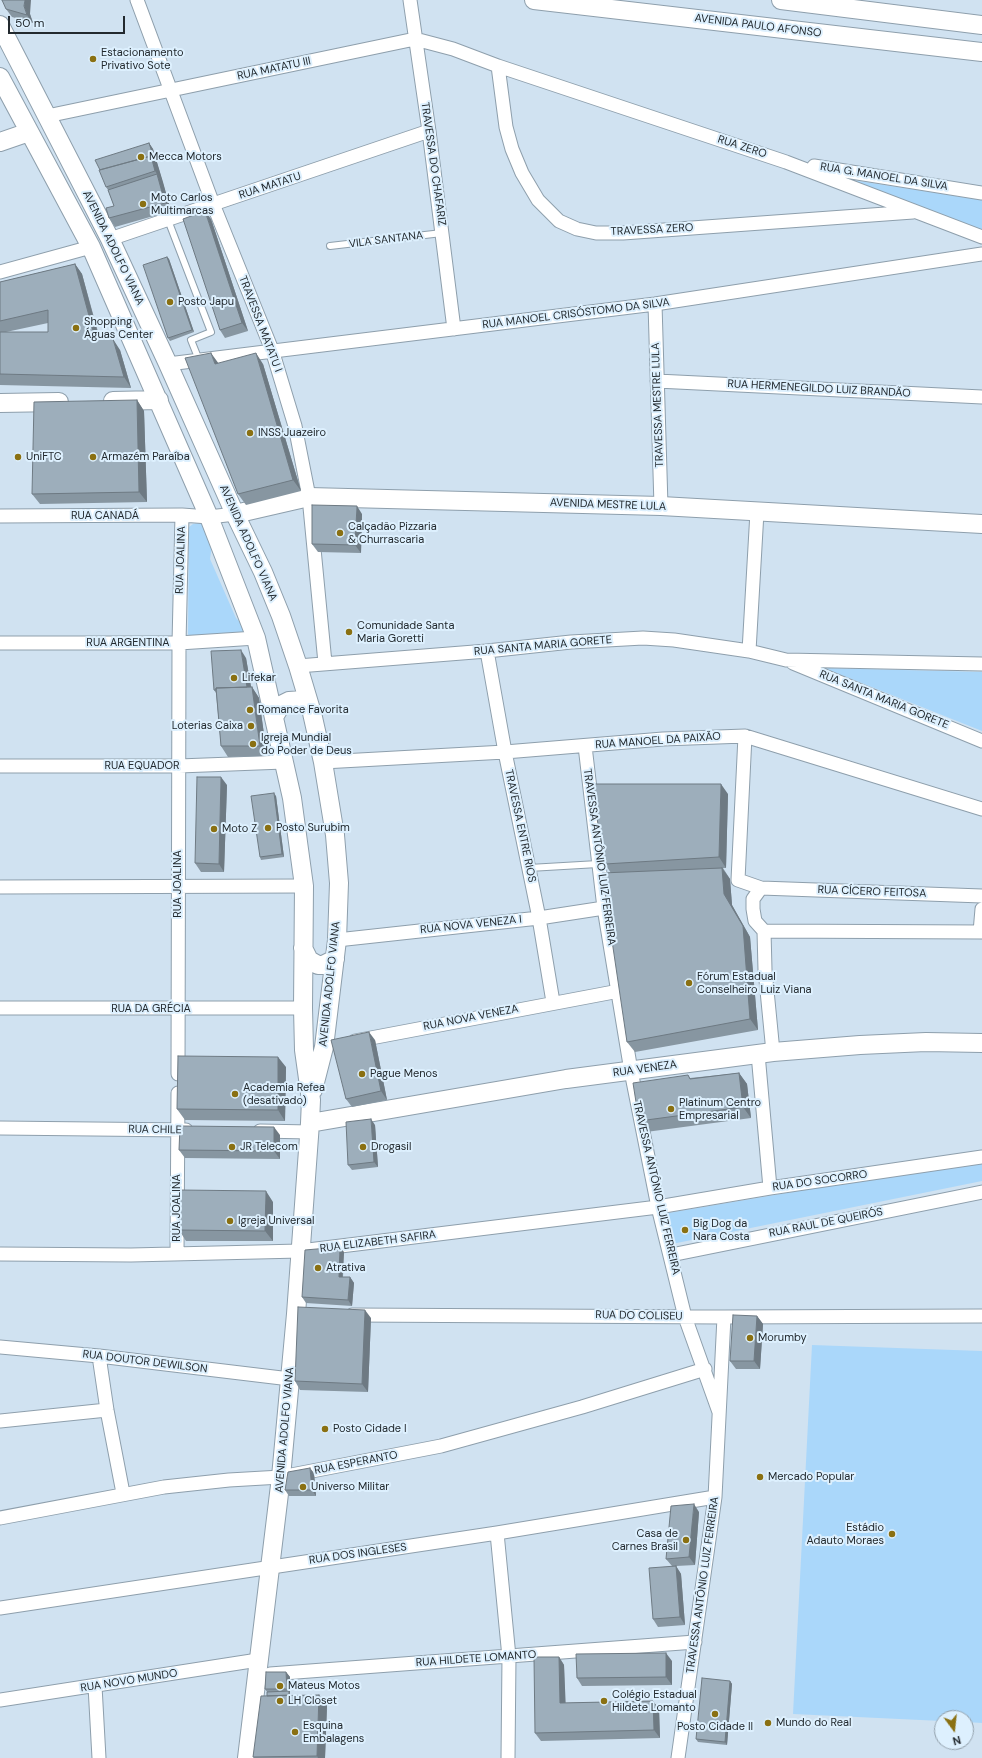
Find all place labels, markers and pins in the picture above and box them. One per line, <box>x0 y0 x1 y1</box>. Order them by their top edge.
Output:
place label: Estacionamento Privativo Sote <box>101 46 184 72</box>
marker: Estacionamento Privativo Sote <box>88 54 98 64</box>
place label: Mecca Motors <box>149 150 222 164</box>
marker: Mecca Motors <box>136 152 146 162</box>
place label: Moto Carlos Multimarcas <box>151 191 213 217</box>
marker: Moto Carlos Multimarcas <box>138 199 148 209</box>
place label: Posto Japu <box>178 295 234 309</box>
marker: Posto Japu <box>165 297 175 307</box>
place label: Shopping Águas Center <box>84 315 153 341</box>
marker: Shopping Águas Center <box>71 323 81 333</box>
place label: INSS Juazeiro <box>258 426 326 440</box>
marker: INSS Juazeiro <box>245 428 255 438</box>
place label: UniFTC <box>26 450 62 464</box>
place label: Armazém Paraíba <box>101 450 190 464</box>
marker: UniFTC <box>13 452 23 462</box>
marker: Armazém Paraíba <box>88 452 98 462</box>
place label: Calçadão Pizzaria & Churrascaria <box>348 520 437 546</box>
marker: Calçadão Pizzaria & Churrascaria <box>335 528 345 538</box>
place label: Comunidade Santa Maria Goretti <box>357 619 454 645</box>
marker: Comunidade Santa Maria Goretti <box>344 627 354 637</box>
place label: Lifekar <box>242 671 276 685</box>
marker: Lifekar <box>229 673 239 683</box>
place label: Romance Favorita <box>258 703 349 717</box>
marker: Romance Favorita <box>245 705 255 715</box>
place label: Loterias Caixa <box>172 719 243 733</box>
marker: Loterias Caixa <box>246 721 256 731</box>
place label: Igreja Mundial do Poder de Deus <box>261 731 352 757</box>
marker: Igreja Mundial do Poder de Deus <box>248 739 258 749</box>
place label: Posto Surubim <box>276 821 350 835</box>
place label: Moto Z <box>222 822 257 836</box>
marker: Posto Surubim <box>263 823 273 833</box>
marker: Moto Z <box>209 824 219 834</box>
place label: Fórum Estadual Conselheiro Luiz Viana <box>697 970 811 996</box>
marker: Fórum Estadual Conselheiro Luiz Viana <box>684 978 694 988</box>
place label: Pague Menos <box>370 1067 438 1081</box>
marker: Pague Menos <box>357 1069 367 1079</box>
place label: Academia Refea (desativado) <box>243 1081 325 1107</box>
marker: Academia Refea (desativado) <box>230 1089 240 1099</box>
place label: Platinum Centro Empresarial <box>679 1096 761 1122</box>
marker: Platinum Centro Empresarial <box>666 1104 676 1114</box>
place label: JR Telecom <box>240 1140 298 1154</box>
place label: Drogasil <box>371 1140 411 1154</box>
marker: JR Telecom <box>227 1142 237 1152</box>
marker: Drogasil <box>358 1142 368 1152</box>
place label: Igreja Universal <box>238 1214 314 1228</box>
marker: Igreja Universal <box>225 1216 235 1226</box>
place label: Big Dog da Nara Costa <box>693 1217 750 1243</box>
marker: Big Dog da Nara Costa <box>680 1225 690 1235</box>
place label: Atrativa <box>326 1261 366 1275</box>
marker: Atrativa <box>313 1263 323 1273</box>
place label: Morumby <box>758 1331 807 1345</box>
marker: Morumby <box>745 1333 755 1343</box>
place label: Posto Cidade I <box>333 1422 407 1436</box>
marker: Posto Cidade I <box>320 1424 330 1434</box>
place label: Mercado Popular <box>768 1470 854 1484</box>
marker: Mercado Popular <box>755 1472 765 1482</box>
place label: Universo Militar <box>311 1480 389 1494</box>
marker: Universo Militar <box>298 1482 308 1492</box>
place label: Estádio Adauto Moraes <box>807 1521 884 1547</box>
place label: Casa de Carnes Brasil <box>612 1527 678 1553</box>
marker: Estádio Adauto Moraes <box>887 1529 897 1539</box>
marker: Casa de Carnes Brasil <box>681 1535 691 1545</box>
place label: Mateus Motos <box>288 1679 360 1693</box>
marker: Mateus Motos <box>275 1681 285 1691</box>
place label: Colégio Estadual Hildete Lomanto <box>612 1688 697 1714</box>
place label: LH Closet <box>288 1694 337 1708</box>
marker: LH Closet <box>275 1696 285 1706</box>
marker: Colégio Estadual Hildete Lomanto <box>599 1696 609 1706</box>
marker: Posto Cidade II <box>710 1709 720 1719</box>
place label: Mundo do Real <box>776 1716 851 1730</box>
marker: Mundo do Real <box>763 1718 773 1728</box>
place label: Esquina Embalagens <box>303 1719 364 1745</box>
place label: Posto Cidade II <box>677 1720 753 1734</box>
marker: Esquina Embalagens <box>290 1727 300 1737</box>

